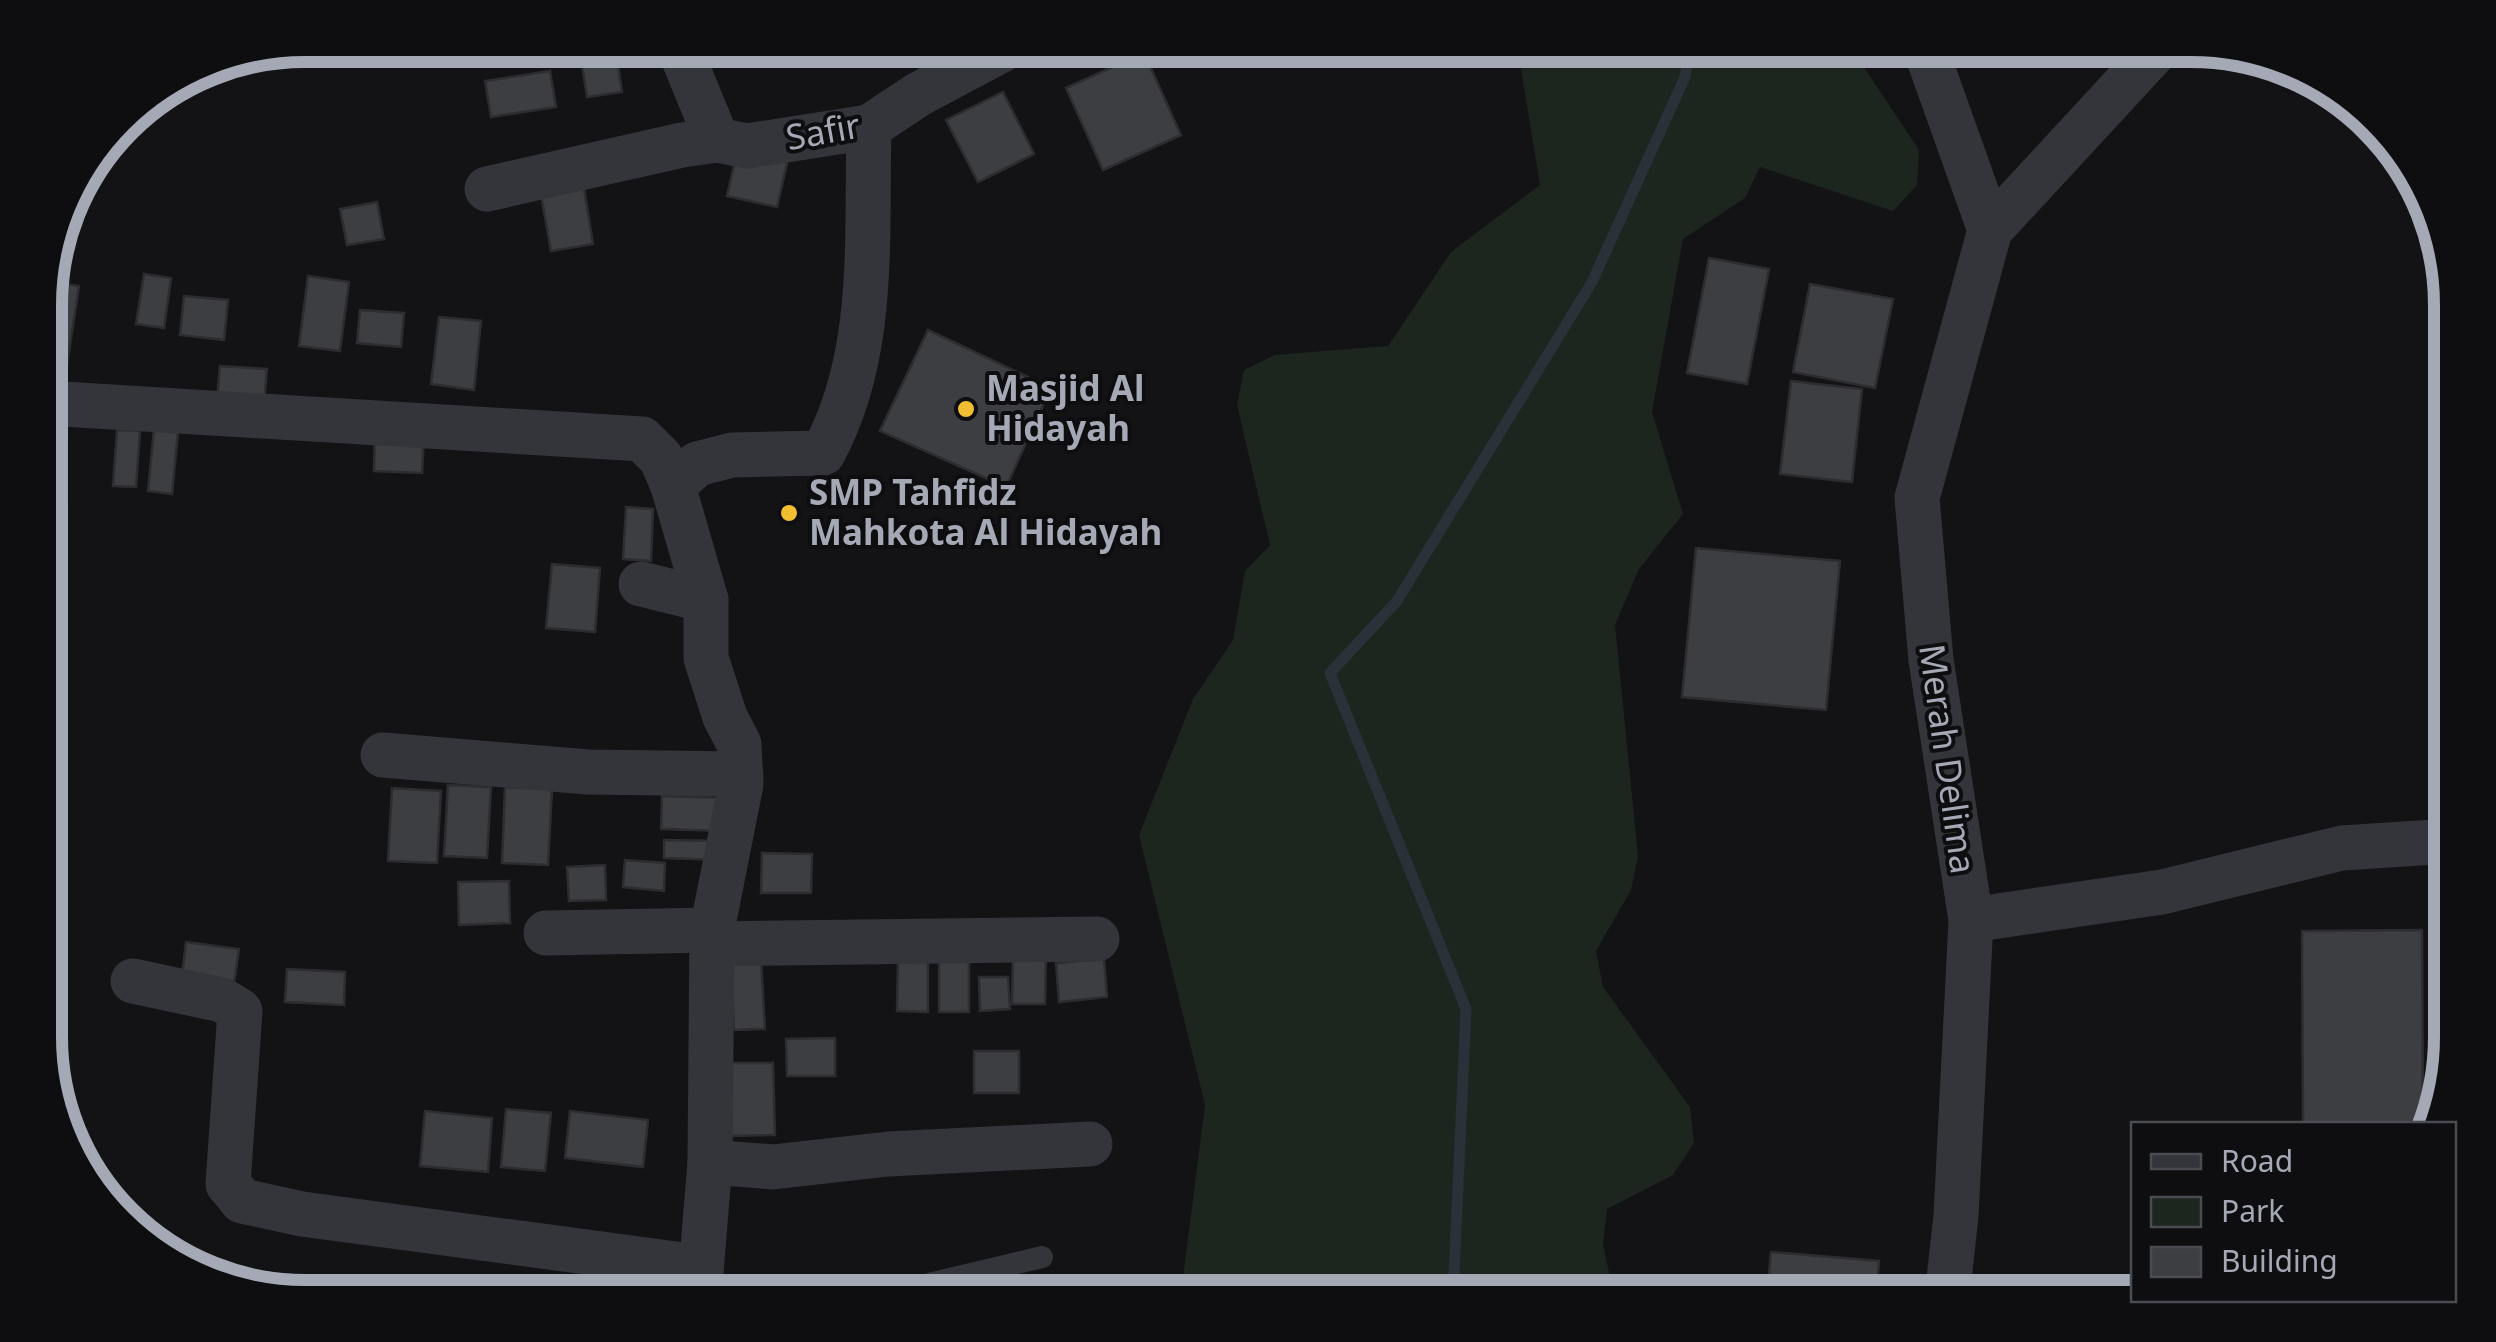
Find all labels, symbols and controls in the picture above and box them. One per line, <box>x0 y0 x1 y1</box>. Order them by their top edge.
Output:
street label: Safir <box>782 101 863 160</box>
place label: Masjid Al Hidayah <box>986 364 1144 451</box>
marker: Masjid Al Hidayah <box>955 398 977 420</box>
place label: SMP Tahfidz Mahkota Al Hidayah <box>809 468 1162 555</box>
marker: SMP Tahfidz Mahkota Al Hidayah <box>778 502 800 524</box>
street label: Merah Delima <box>1909 641 1988 877</box>
legend <box>2131 1122 2456 1302</box>
text: Road <box>2221 1140 2293 1181</box>
text: Park <box>2221 1190 2284 1231</box>
text: Building <box>2221 1240 2338 1281</box>

